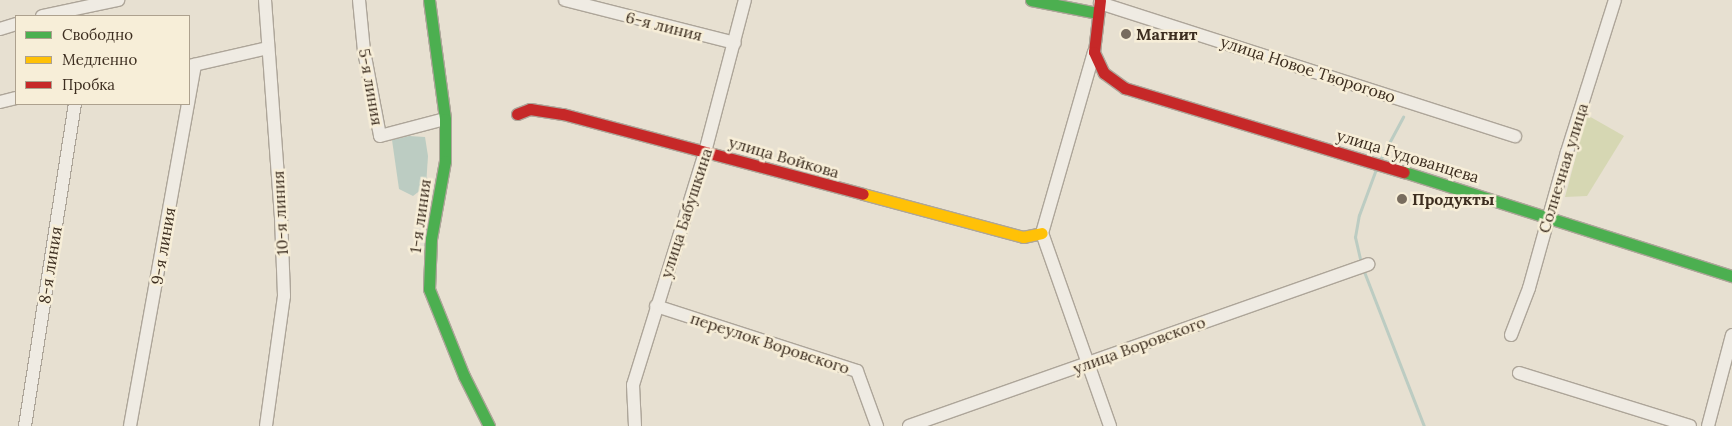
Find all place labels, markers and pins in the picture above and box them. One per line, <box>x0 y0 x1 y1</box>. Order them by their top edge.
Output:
place label: Магнит <box>1136 24 1197 44</box>
marker: Магнит <box>1120 28 1132 40</box>
place label: Продукты <box>1412 189 1494 209</box>
marker: Продукты <box>1396 193 1408 205</box>

